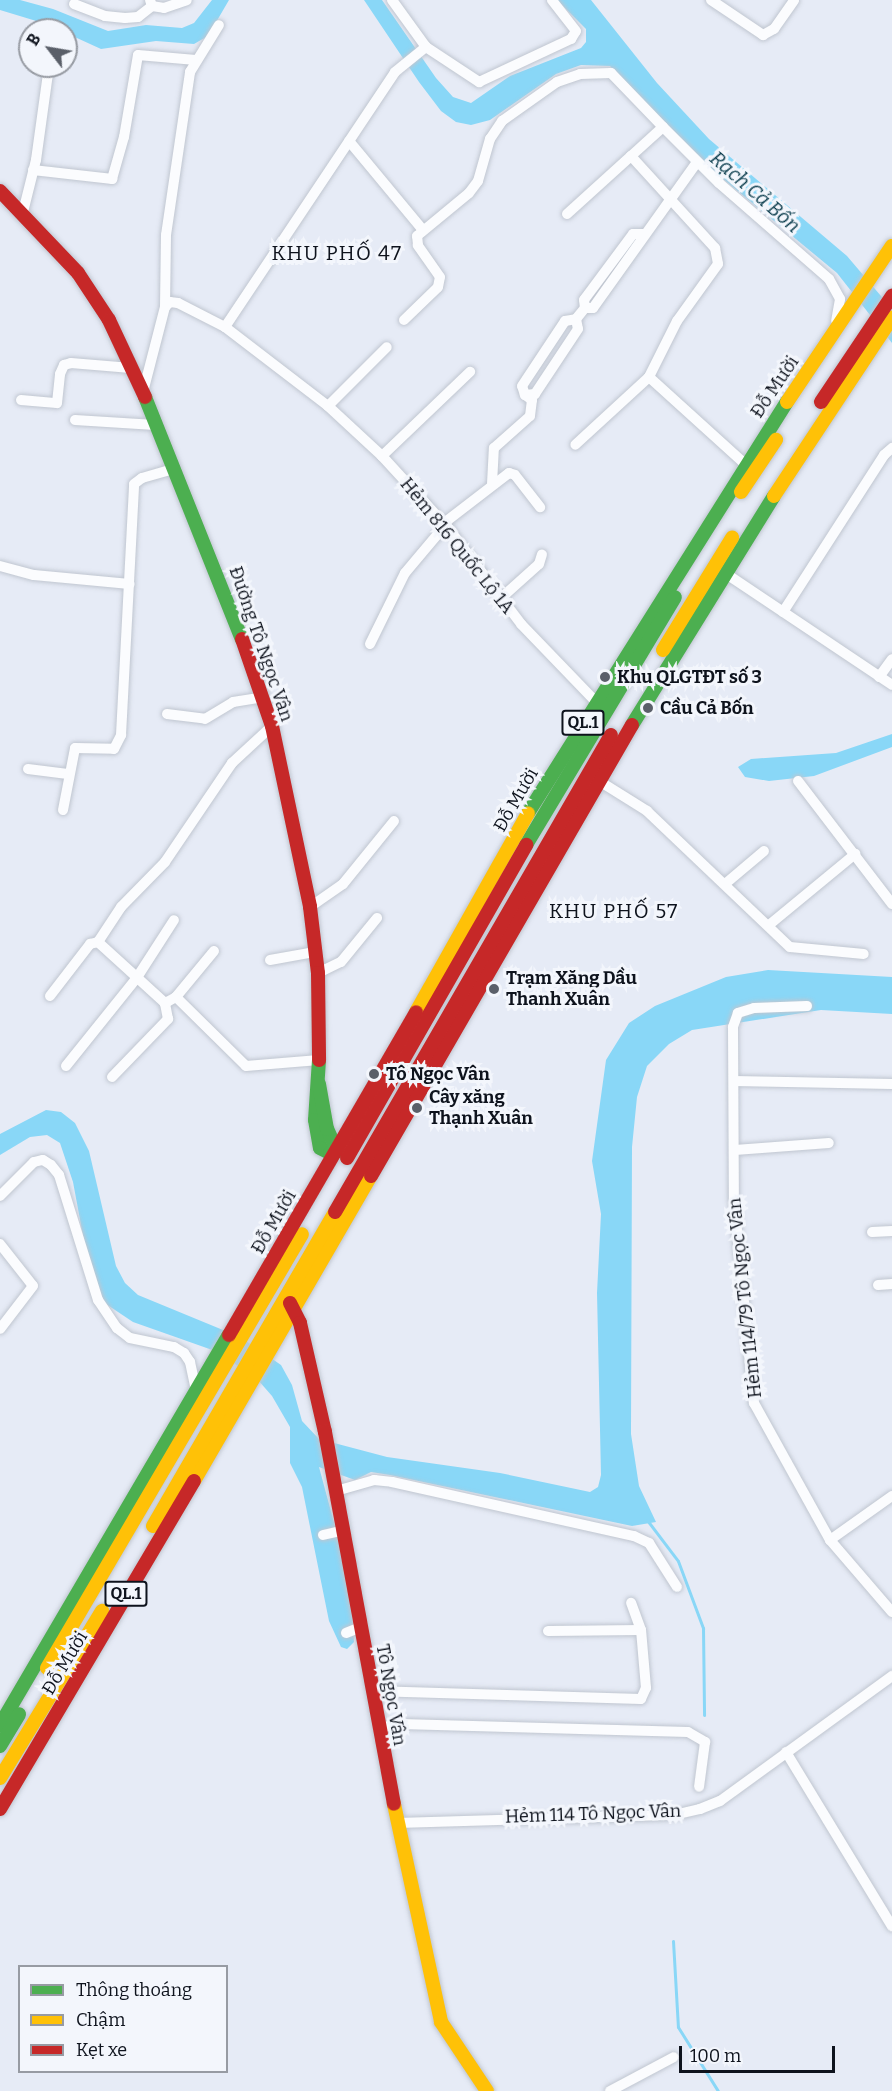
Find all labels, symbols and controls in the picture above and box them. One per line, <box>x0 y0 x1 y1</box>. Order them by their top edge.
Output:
north arrow <box>18 18 78 78</box>
text: B <box>23 30 45 49</box>
water label: Rạch Cả Bốn <box>705 146 805 238</box>
district label: KHU PHỐ 47 <box>272 241 402 265</box>
street label: Đỗ Mười <box>746 352 804 422</box>
street label: Hẻm 816 Quốc Lộ 1A <box>396 474 518 618</box>
street label: Đường Tô Ngọc Vân <box>224 564 298 724</box>
place label: Khu QLGTĐT số 3 <box>617 666 762 688</box>
marker: Khu QLGTĐT số 3 <box>598 670 612 684</box>
place label: Cầu Cả Bốn <box>660 697 754 719</box>
marker: Cầu Cả Bốn <box>641 701 655 715</box>
road number: QL.1 <box>560 710 606 736</box>
street label: Đỗ Mười <box>489 764 543 836</box>
district label: KHU PHỐ 57 <box>549 899 679 923</box>
place label: Trạm Xăng Dầu Thanh Xuân <box>506 968 637 1010</box>
marker: Trạm Xăng Dầu Thanh Xuân <box>487 982 501 996</box>
place label: Tô Ngọc Vân <box>386 1063 490 1085</box>
marker: Tô Ngọc Vân <box>367 1067 381 1081</box>
place label: Cây xăng Thạnh Xuân <box>429 1087 533 1130</box>
marker: Cây xăng Thạnh Xuân <box>410 1101 424 1115</box>
street label: Đỗ Mười <box>247 1186 301 1258</box>
street label: Hẻm 114/79 Tô Ngọc Vân <box>724 1197 766 1399</box>
road number: QL.1 <box>104 1581 148 1607</box>
street label: Đỗ Mười <box>38 1627 92 1699</box>
street label: Tô Ngọc Vân <box>371 1643 411 1747</box>
street label: Hẻm 114 Tô Ngọc Vân <box>505 1800 681 1828</box>
legend <box>18 1965 228 2073</box>
text: Thông thoáng <box>76 1979 192 2001</box>
text: Chậm <box>76 2009 125 2031</box>
scale bar <box>682 2034 838 2072</box>
text: Kẹt xe <box>76 2039 127 2061</box>
text: 100 m <box>690 2045 741 2067</box>

